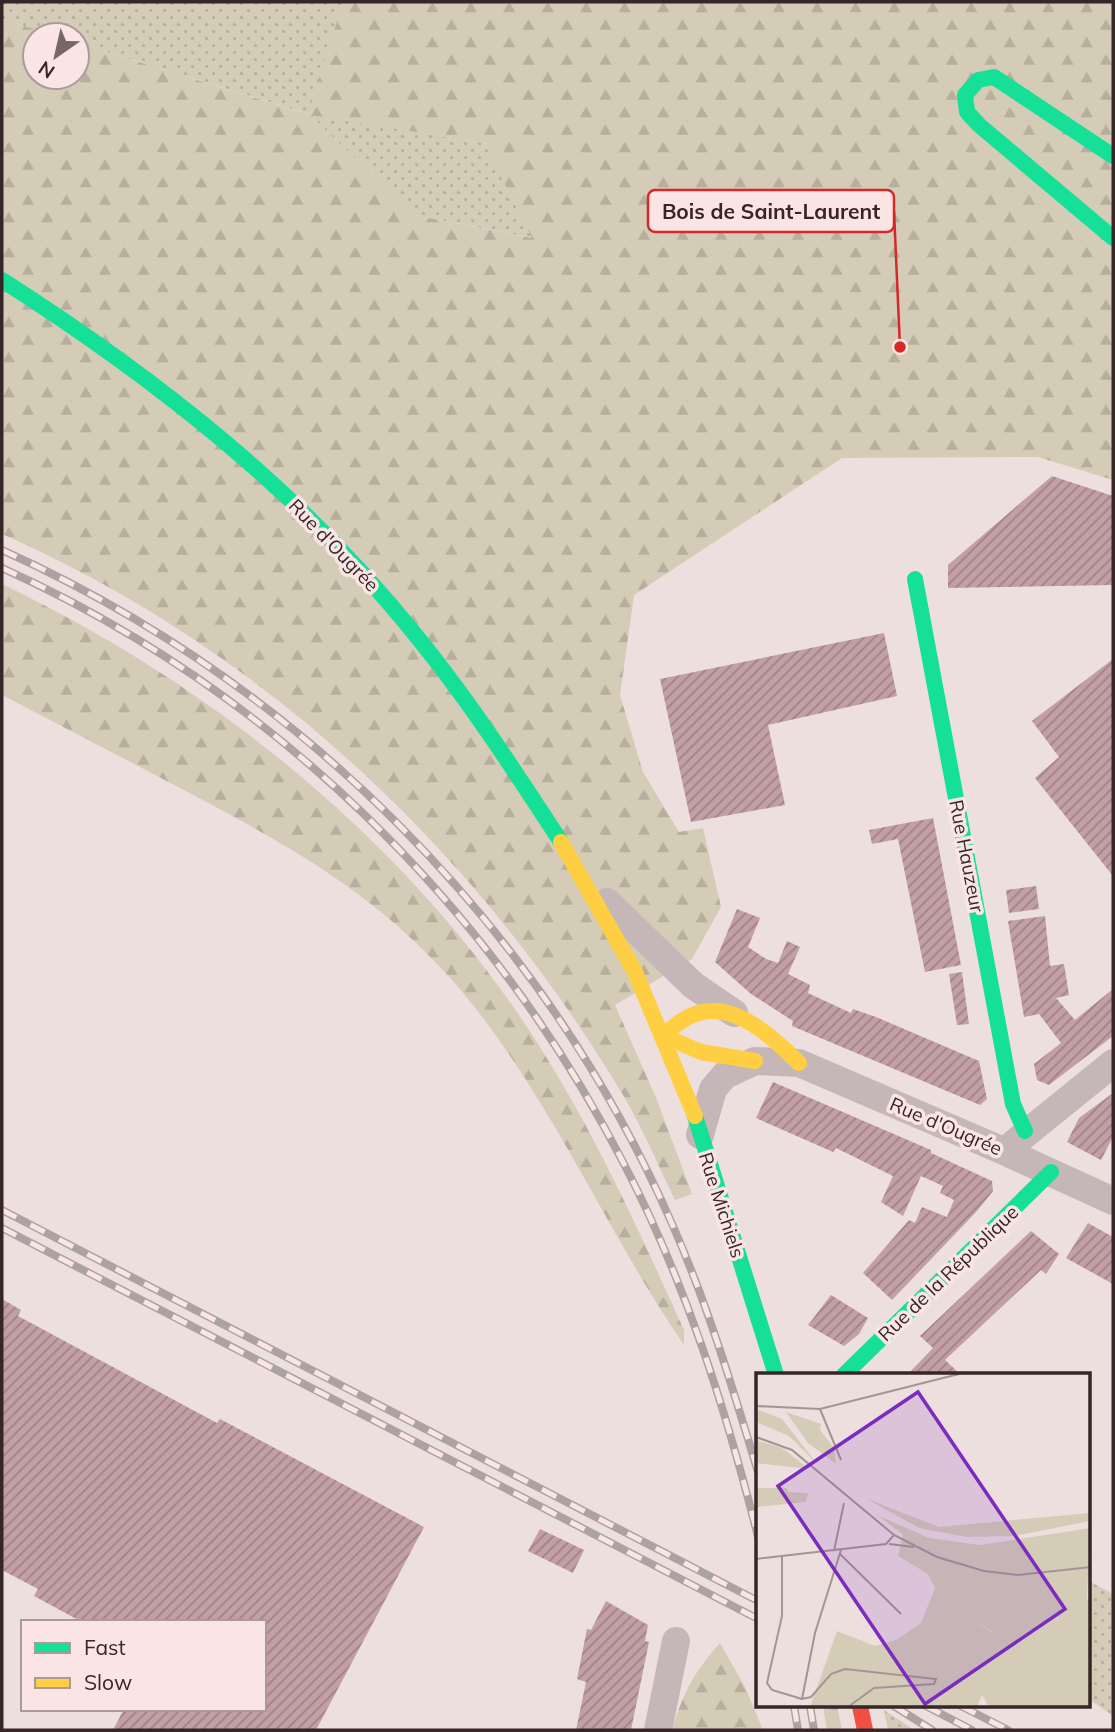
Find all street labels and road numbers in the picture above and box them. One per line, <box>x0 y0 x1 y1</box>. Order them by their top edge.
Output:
street label: Rue d'Ougrée <box>284 494 384 596</box>
street label: Rue Hauzeur <box>944 798 990 914</box>
street label: Rue d'Ougrée <box>886 1092 1006 1160</box>
street label: Rue Michiels <box>694 1149 750 1261</box>
street label: Rue de la République <box>873 1200 1023 1346</box>

